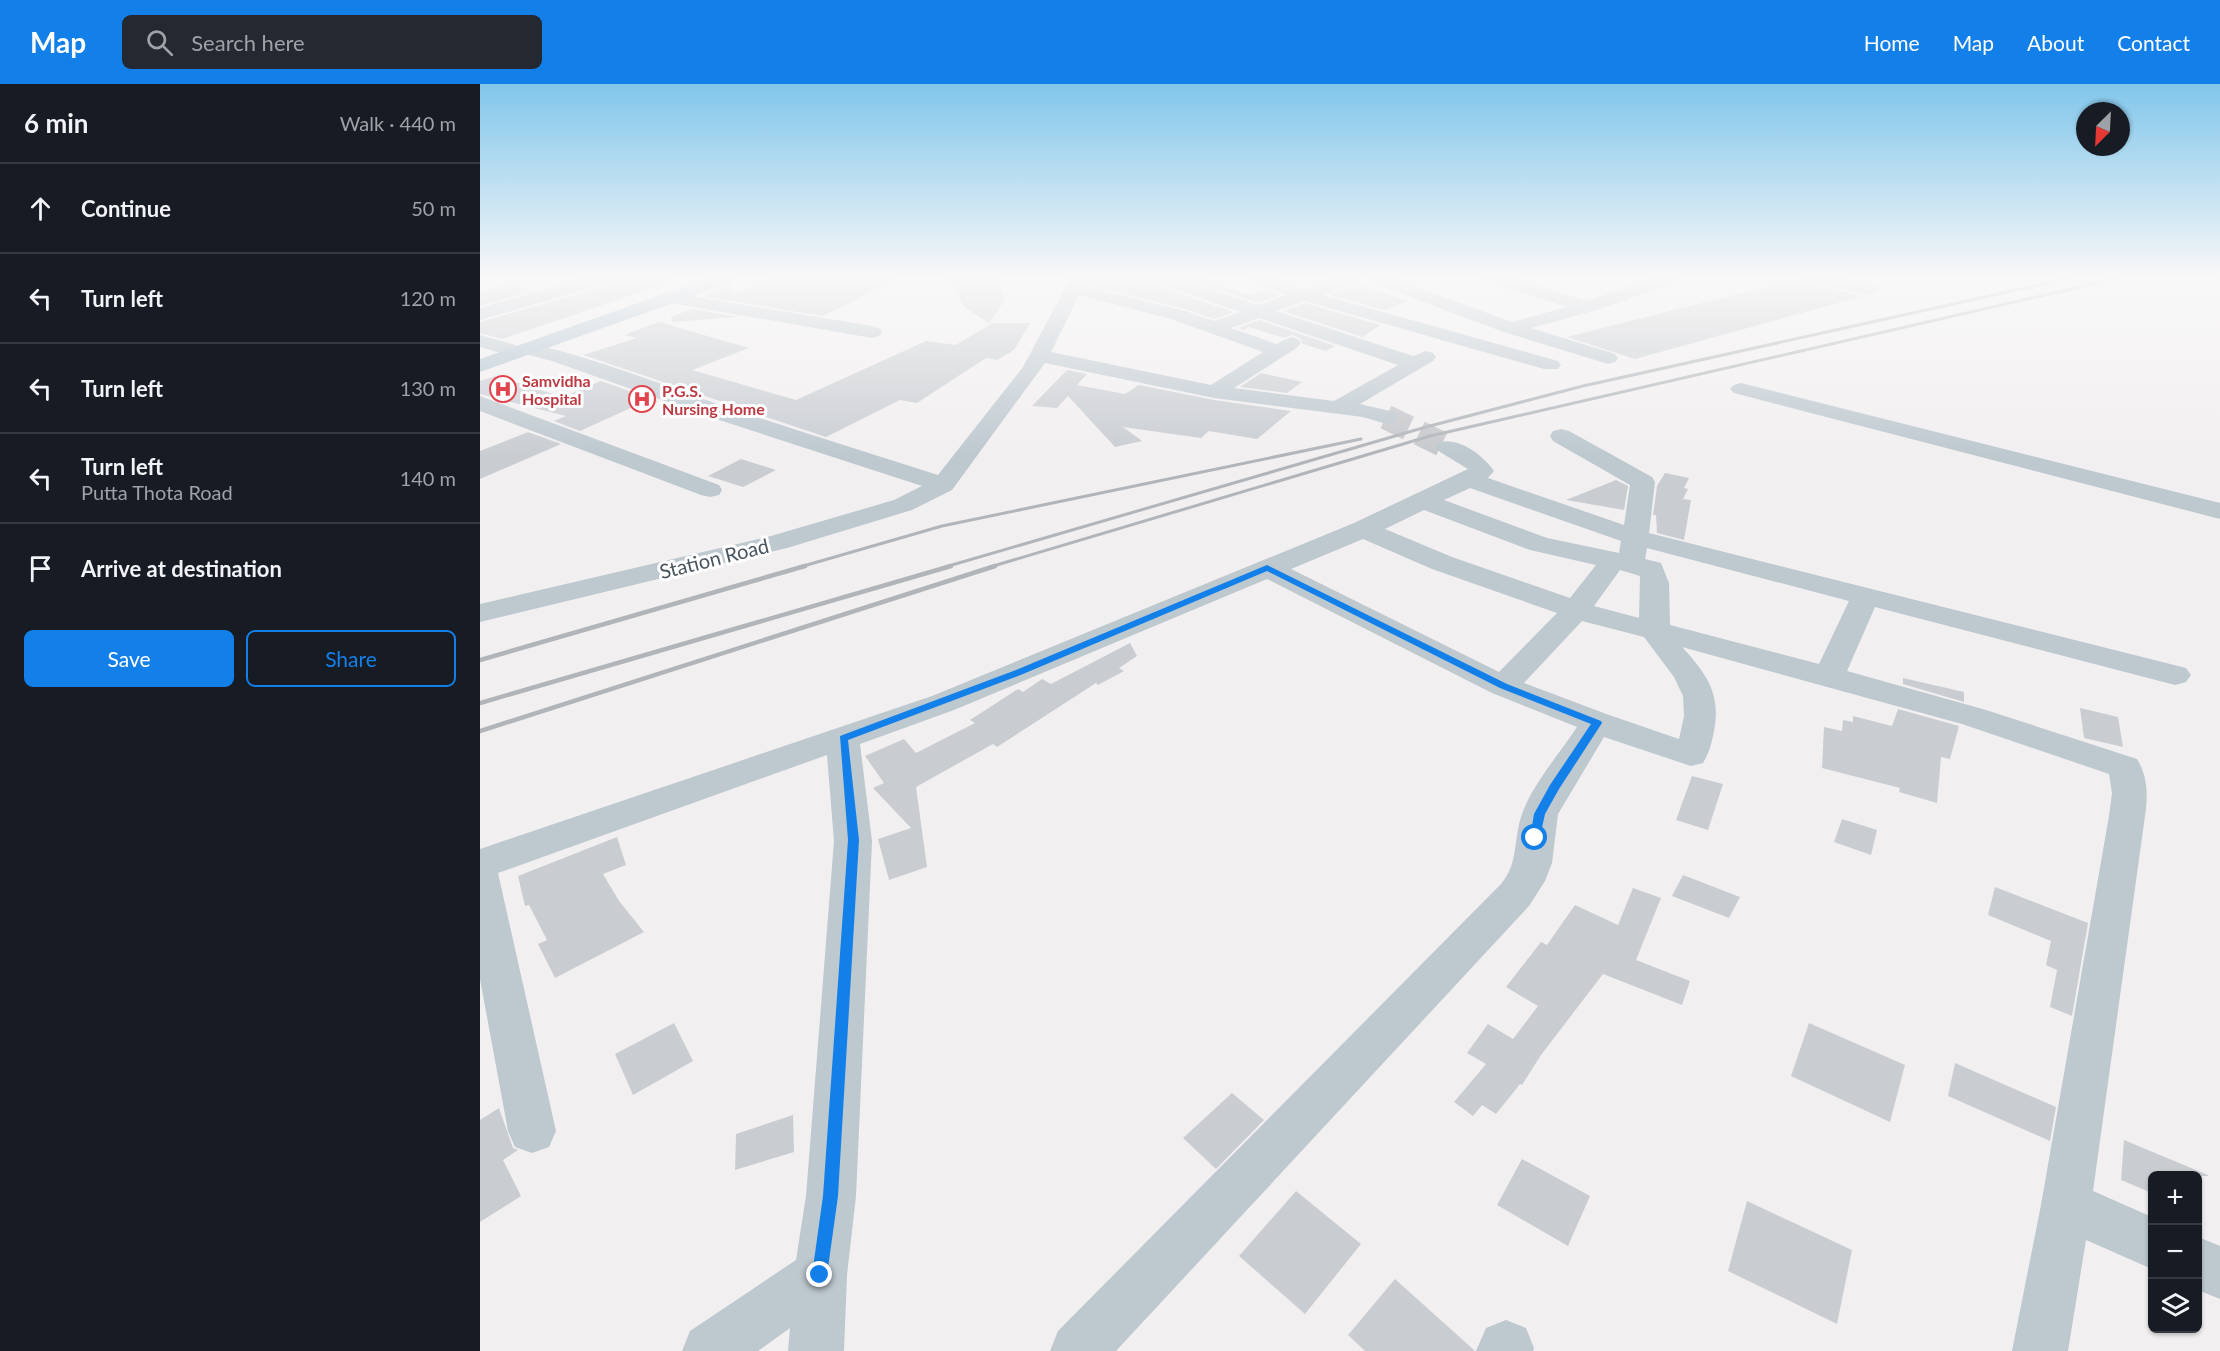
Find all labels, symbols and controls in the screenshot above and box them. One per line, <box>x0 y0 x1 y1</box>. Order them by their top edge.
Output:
search box <box>122 15 542 69</box>
text: Map <box>30 25 86 59</box>
icon: search <box>143 26 176 59</box>
text: Search here <box>191 29 305 56</box>
text: Home <box>1864 30 1920 55</box>
text: Map <box>1953 30 1994 55</box>
text: About <box>2027 30 2084 55</box>
text: Contact <box>2117 30 2190 55</box>
north arrow <box>2076 102 2130 156</box>
text: 6 min <box>24 107 88 139</box>
text: Walk · 440 m <box>340 111 456 135</box>
icon: ahead <box>24 192 57 225</box>
text: Continue <box>81 195 171 222</box>
text: 50 m <box>411 196 456 220</box>
icon: left <box>24 282 57 315</box>
text: Turn left <box>81 285 163 312</box>
text: 120 m <box>400 286 456 310</box>
place label: Samvidha Hospital <box>522 371 591 408</box>
icon: left <box>24 372 57 405</box>
hospital icon: Samvidha Hospital <box>488 374 518 404</box>
text: Turn left <box>81 375 163 402</box>
text: 130 m <box>400 376 456 400</box>
place label: P.G.S. Nursing Home <box>662 381 765 418</box>
hospital icon: P.G.S. Nursing Home <box>627 384 657 414</box>
text: Turn left <box>81 453 163 480</box>
icon: left <box>24 462 57 495</box>
text: 140 m <box>400 466 456 490</box>
text: Putta Thota Road <box>81 480 233 504</box>
street label: Station Road <box>657 533 771 583</box>
icon: arrive <box>24 552 57 585</box>
text: Arrive at destination <box>81 555 282 582</box>
button: Save <box>24 630 234 687</box>
button: Share <box>246 630 456 687</box>
route start <box>1521 824 1547 850</box>
map controls <box>2148 1171 2202 1333</box>
button: + <box>2148 1171 2202 1225</box>
button: − <box>2148 1225 2202 1279</box>
route end <box>806 1261 832 1287</box>
button: layers <box>2148 1279 2202 1333</box>

